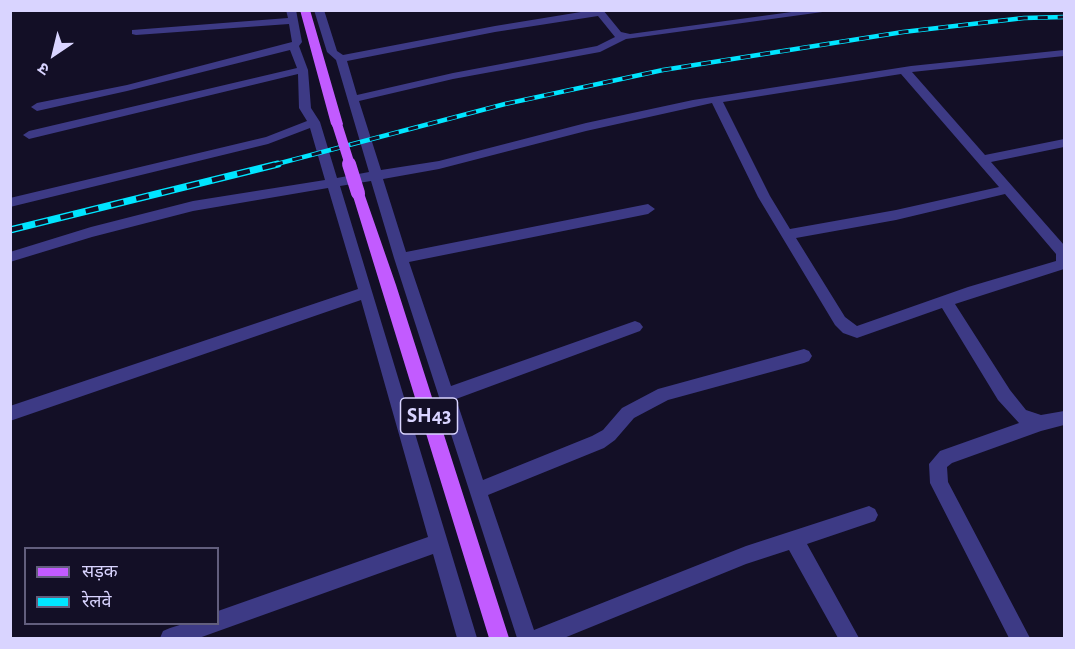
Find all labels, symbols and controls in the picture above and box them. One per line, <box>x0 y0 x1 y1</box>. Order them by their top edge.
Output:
north arrow <box>24 24 84 84</box>
text: उ <box>35 60 52 78</box>
road number: SH43 <box>400 398 458 434</box>
legend <box>24 547 219 625</box>
text: सड़क <box>82 563 118 581</box>
text: रेलवे <box>82 593 112 611</box>

